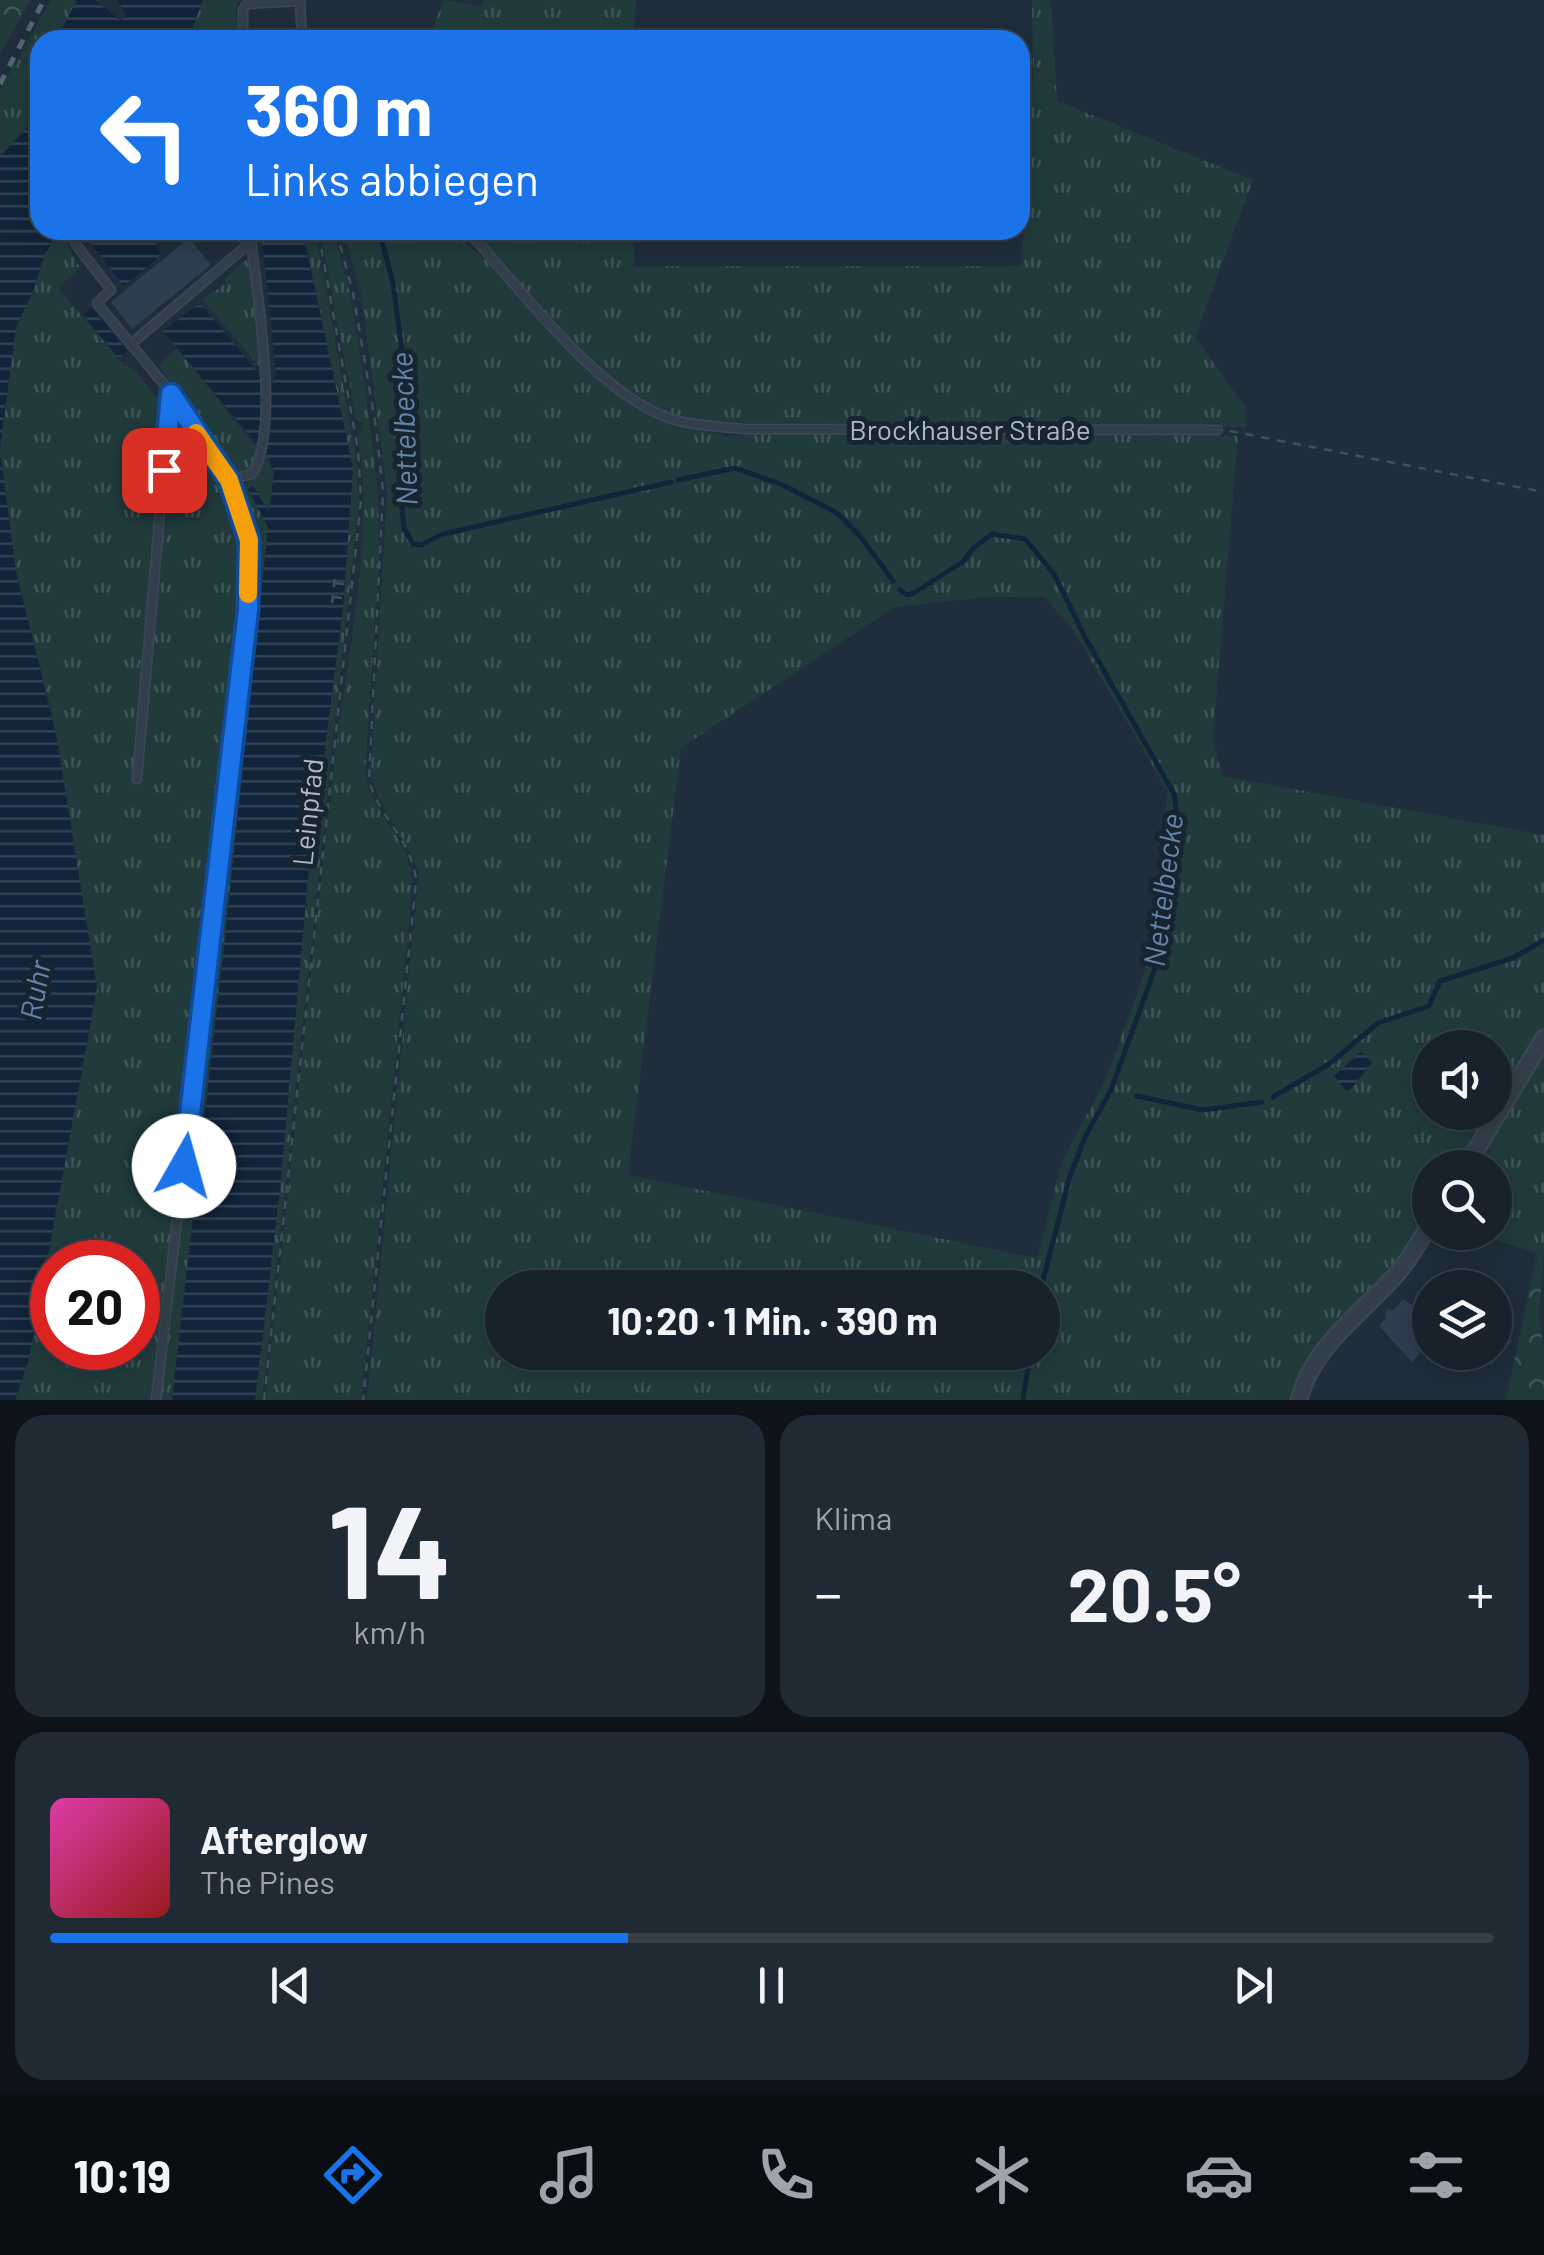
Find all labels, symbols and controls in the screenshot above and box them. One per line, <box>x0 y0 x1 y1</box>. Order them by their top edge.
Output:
text: 360 m <box>245 66 433 150</box>
icon: left <box>80 70 210 200</box>
text: Links abbiegen <box>245 151 539 205</box>
water label: Nettelbecke <box>382 352 424 506</box>
street label: Brockhauser Straße <box>849 412 1091 446</box>
pin <box>122 428 207 513</box>
icon: arrive <box>137 443 192 498</box>
street label: Leinpfad <box>284 757 330 867</box>
water label: Nettelbecke <box>1135 812 1189 968</box>
water label: Ruhr <box>11 956 57 1023</box>
map controls <box>1412 1030 1512 1370</box>
button: sound <box>1412 1030 1512 1130</box>
position arrow <box>132 1114 236 1218</box>
button: search <box>1412 1150 1512 1250</box>
speed limit sign: 20 <box>30 1240 160 1370</box>
button: layers <box>1412 1270 1512 1370</box>
text: 10:20 · 1 Min. · 390 m <box>607 1297 938 1343</box>
text: 14 <box>327 1469 452 1625</box>
text: Klima <box>815 1498 892 1536</box>
text: 20.5° <box>1067 1547 1241 1637</box>
text: − <box>815 1559 842 1625</box>
text: + <box>1466 1559 1494 1625</box>
text: km/h <box>354 1612 426 1650</box>
text: Afterglow <box>200 1816 368 1862</box>
text: The Pines <box>200 1862 335 1900</box>
icon: previous <box>263 1958 318 2013</box>
icon: pause <box>744 1958 799 2013</box>
icon: next <box>1226 1958 1281 2013</box>
icon: directions <box>318 2140 388 2210</box>
icon: music <box>534 2140 604 2210</box>
icon: phone <box>751 2140 821 2210</box>
icon: climate <box>967 2140 1037 2210</box>
icon: car <box>1184 2140 1254 2210</box>
icon: filters <box>1401 2140 1471 2210</box>
text: 10:19 <box>73 2148 171 2202</box>

